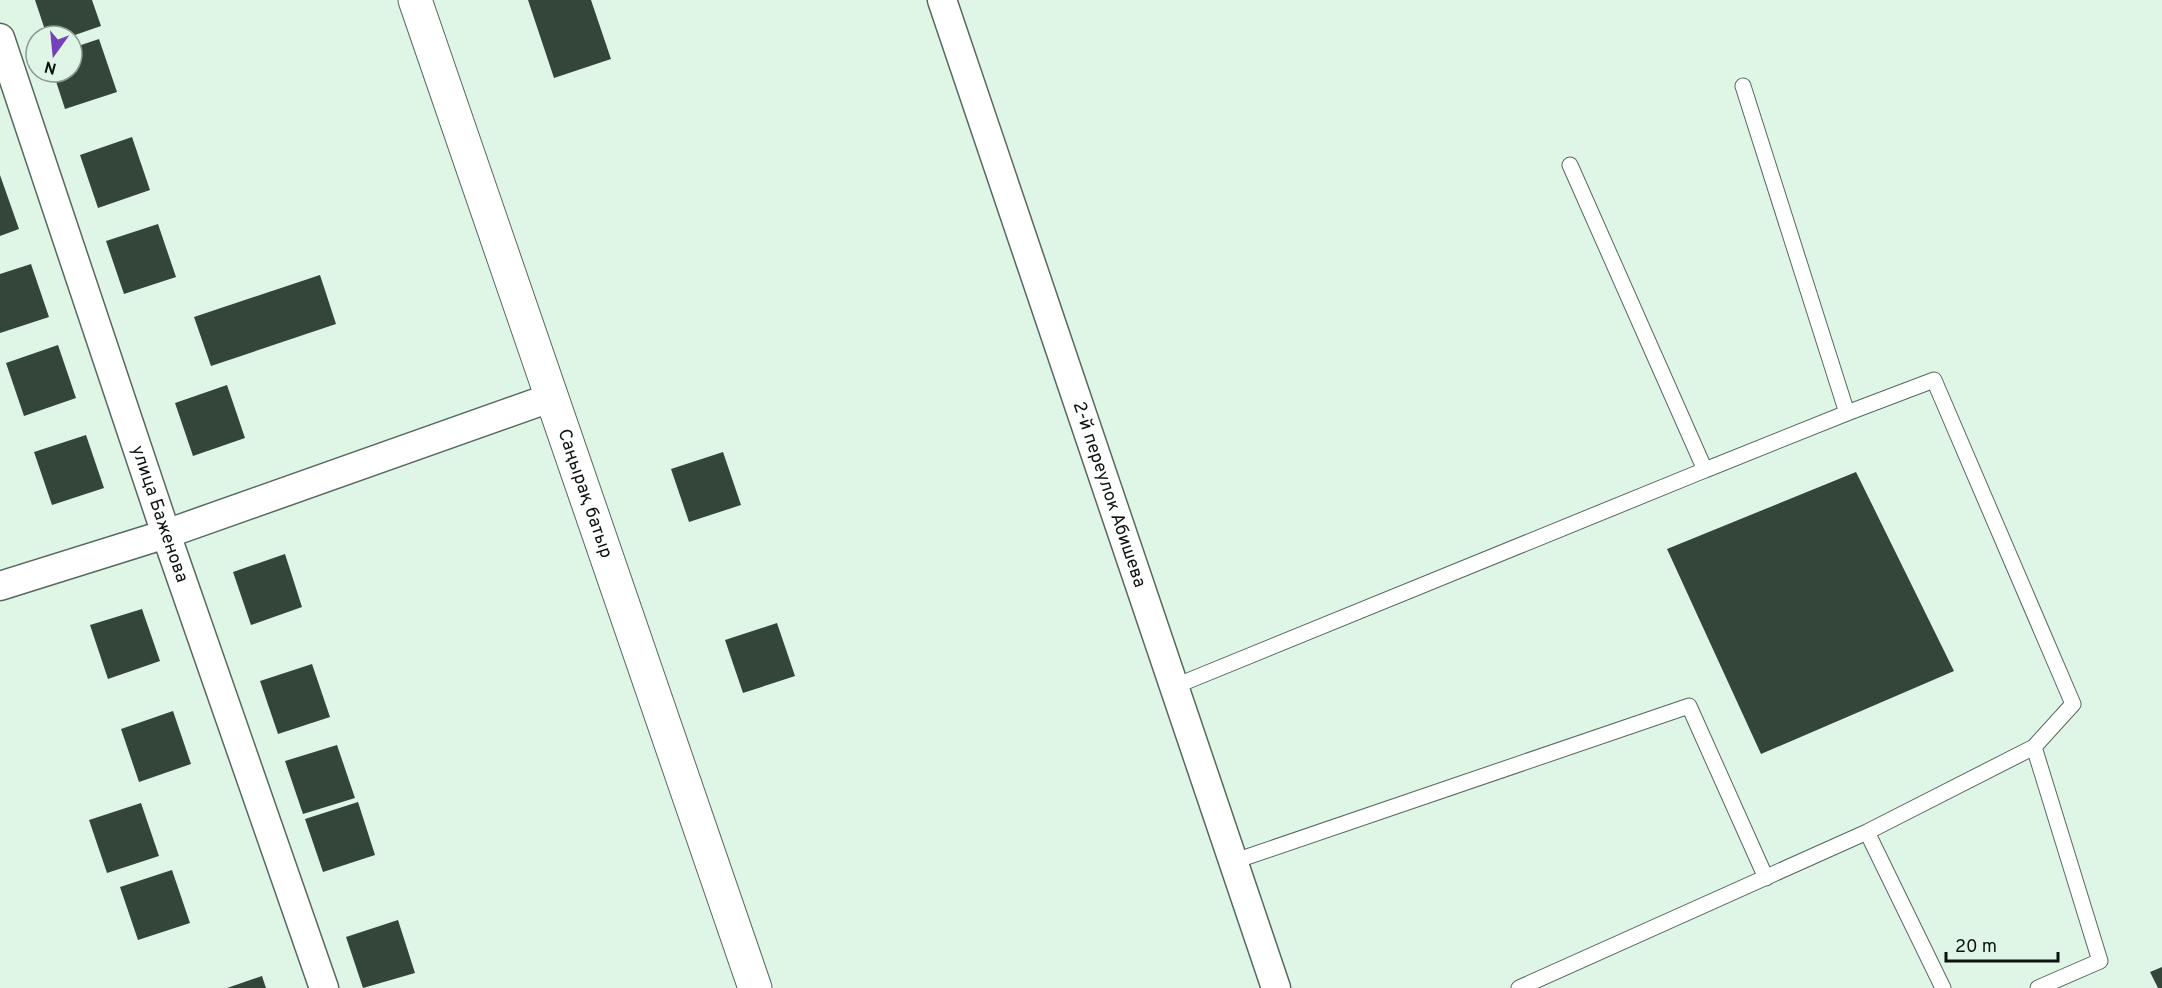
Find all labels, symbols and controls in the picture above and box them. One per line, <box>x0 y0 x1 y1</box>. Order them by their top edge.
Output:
north arrow <box>24 24 84 84</box>
text: N <box>42 55 59 78</box>
street label: 2-й переулок Абишева <box>1067 399 1151 590</box>
street label: Саңырақ батыр <box>552 426 618 561</box>
street label: улица Баженова <box>126 442 193 586</box>
scale bar <box>1946 925 2058 963</box>
text: 20 m <box>1955 936 1997 959</box>

